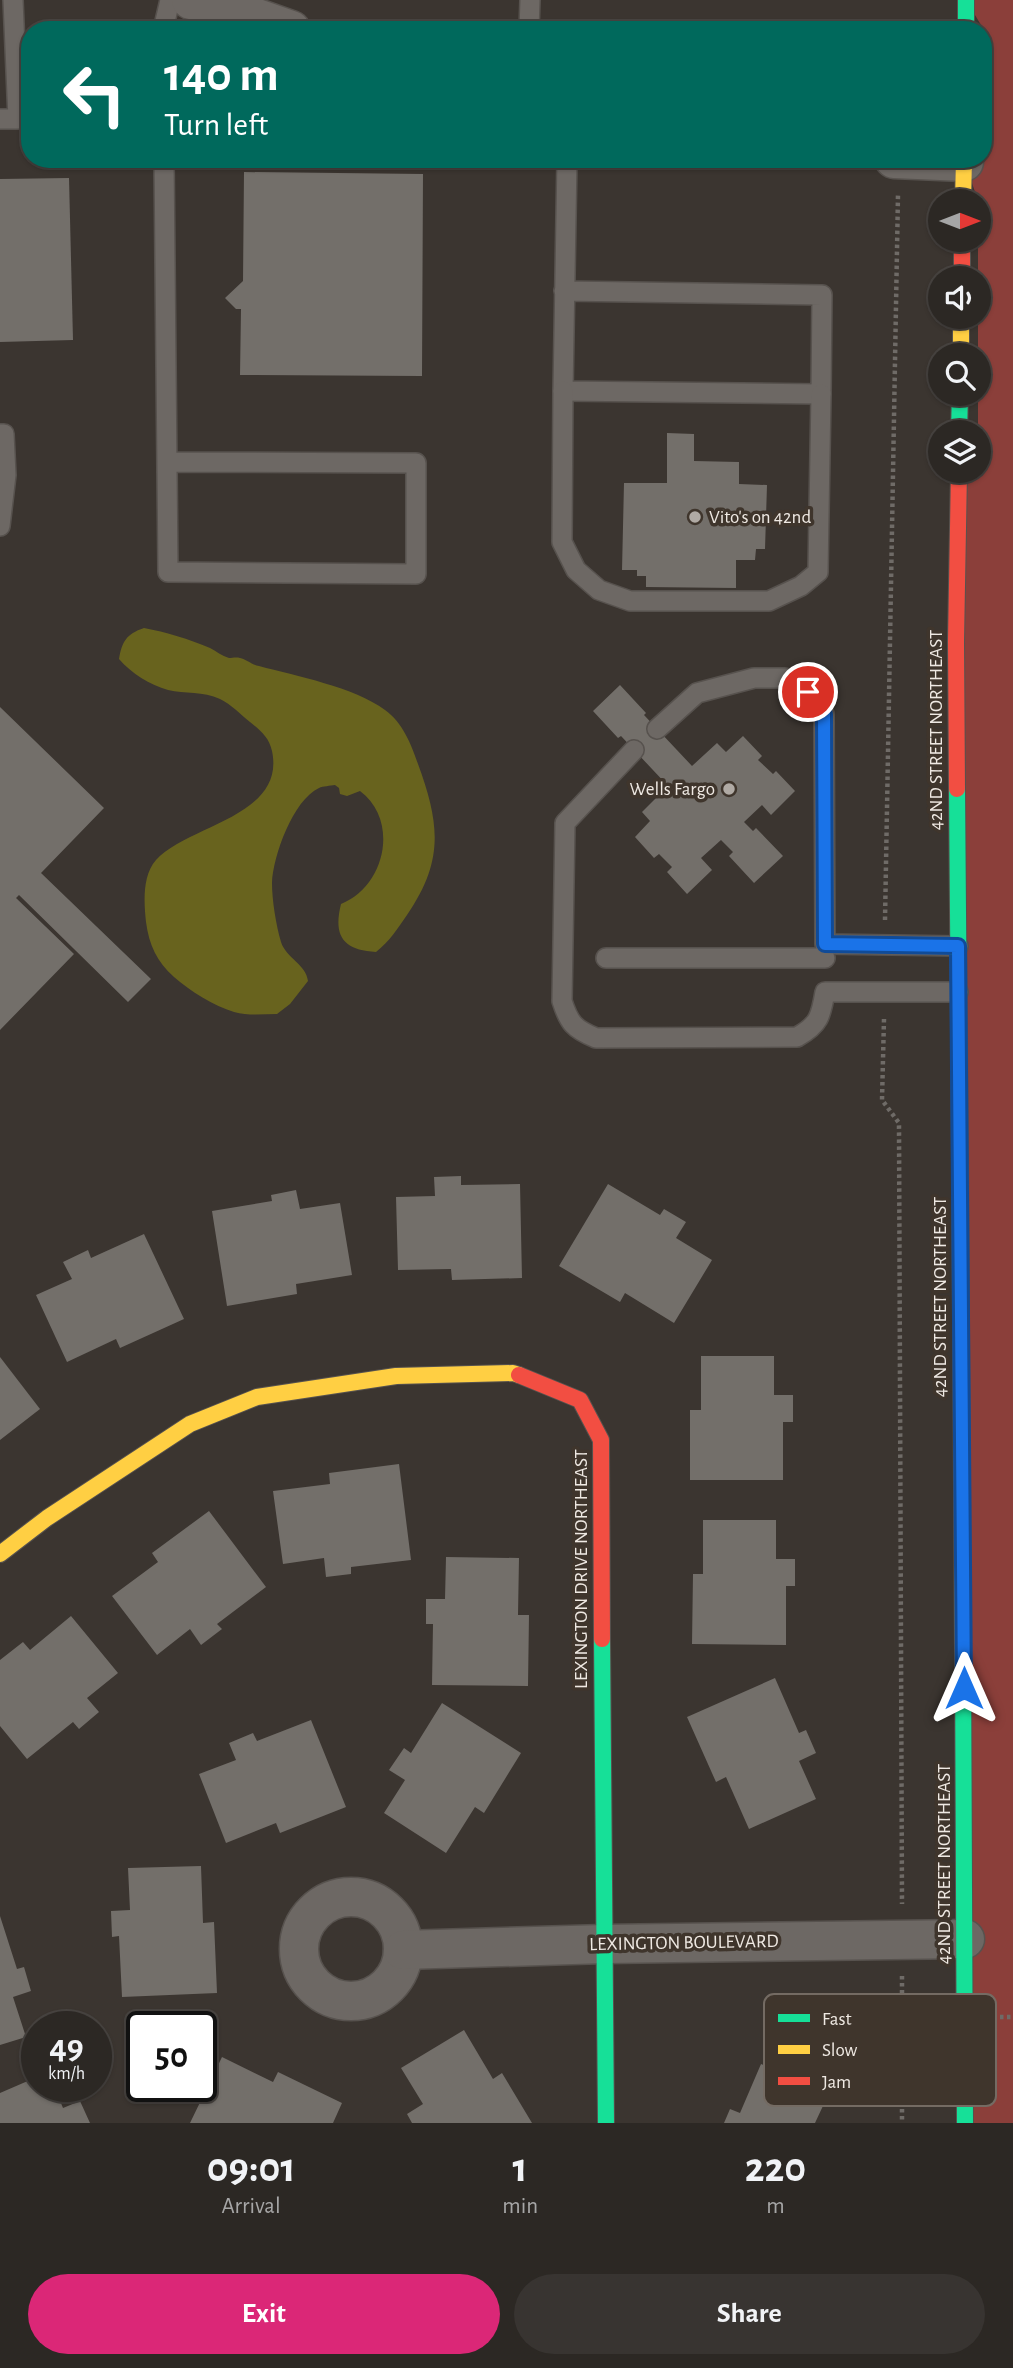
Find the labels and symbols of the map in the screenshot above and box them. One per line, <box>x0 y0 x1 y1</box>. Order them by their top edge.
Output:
north arrow <box>928 189 990 252</box>
place label: Vito's on 42nd <box>709 508 811 527</box>
marker: Vito's on 42nd <box>687 509 703 525</box>
street label: 42ND STREET NORTHEAST <box>927 630 946 830</box>
pin <box>778 662 838 722</box>
place label: Wells Fargo <box>630 780 715 799</box>
marker: Wells Fargo <box>721 781 737 797</box>
street label: 42ND STREET NORTHEAST <box>931 1197 950 1397</box>
street label: LEXINGTON DRIVE NORTHEAST <box>572 1449 591 1689</box>
position arrow <box>927 1651 1001 1725</box>
street label: 42ND STREET NORTHEAST <box>935 1764 954 1964</box>
street label: LEXINGTON BOULEVARD <box>589 1932 779 1954</box>
legend <box>764 1994 996 2106</box>
text: Fast <box>822 2010 852 2029</box>
speed limit sign: 50 <box>126 2011 217 2102</box>
text: Slow <box>822 2041 858 2060</box>
text: Jam <box>822 2073 851 2092</box>

